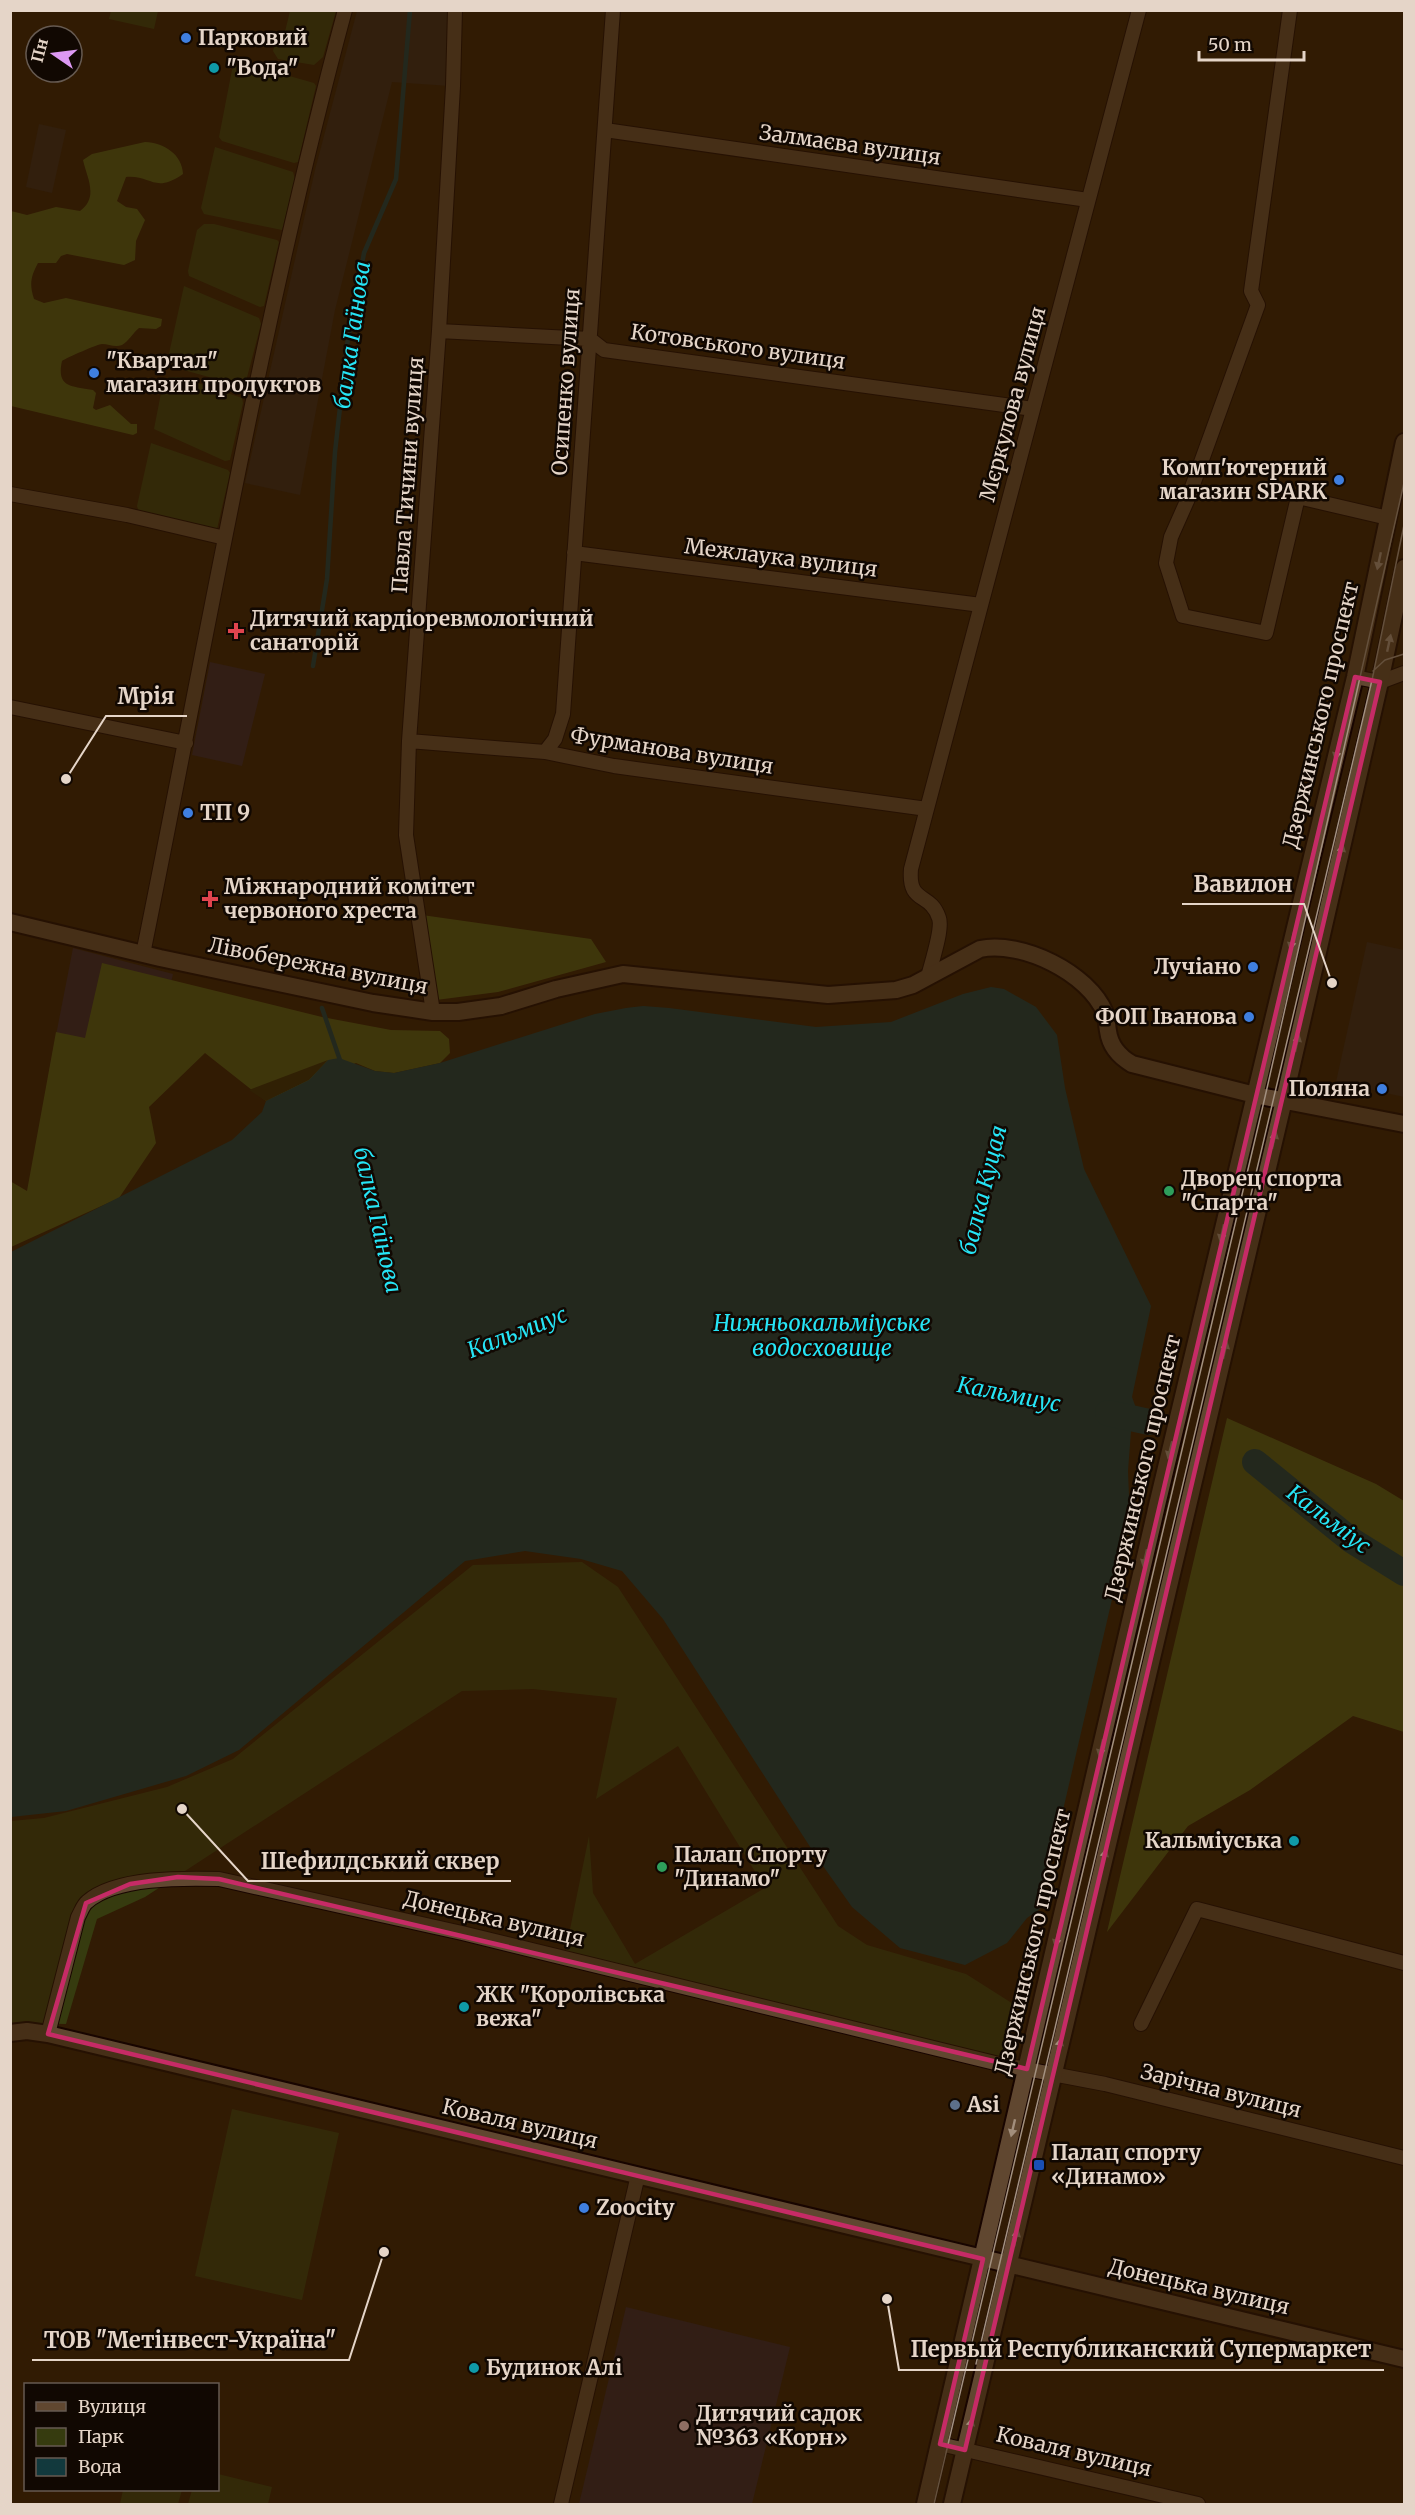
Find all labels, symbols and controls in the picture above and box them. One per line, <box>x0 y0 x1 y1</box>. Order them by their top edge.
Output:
north arrow <box>24 24 84 84</box>
place label: Парковий <box>198 24 308 51</box>
scale bar <box>1199 24 1304 62</box>
marker: Парковий <box>179 31 193 45</box>
text: 50 m <box>1208 33 1252 56</box>
text: Пн <box>27 36 52 64</box>
place label: "Вода" <box>226 54 299 81</box>
marker: "Вода" <box>207 61 221 75</box>
street label: Залмаєва вулиця <box>758 118 942 171</box>
water label: балка Гаїнова <box>328 259 376 411</box>
street label: Осипенко вулиця <box>545 287 586 477</box>
street label: Мєркулова вулиця <box>974 303 1052 504</box>
street label: Котовського вулиця <box>629 318 847 375</box>
place label: "Квартал" магазин продуктов <box>106 347 321 398</box>
street label: Павла Тичини вулиця <box>386 356 429 594</box>
marker: "Квартал" магазин продуктов <box>87 366 101 380</box>
place label: Комп'ютерний магазин SPARK <box>1159 454 1327 505</box>
marker: Комп'ютерний магазин SPARK <box>1332 473 1346 487</box>
street label: Межлаука вулиця <box>683 532 879 583</box>
one-way arrow <box>1374 551 1383 570</box>
street label: Дзержинського проспект <box>1277 579 1364 851</box>
place label: Дитячий кардіоревмологічний санаторій <box>250 605 594 656</box>
marker: Дитячий кардіоревмологічний санаторій <box>227 622 245 640</box>
one-way arrow <box>1384 633 1394 652</box>
callout: Мрія <box>106 676 187 716</box>
text: Мрія <box>117 682 175 710</box>
street label: Фурманова вулиця <box>569 721 775 780</box>
one-way arrow <box>1332 742 1342 760</box>
place label: ТП 9 <box>200 799 250 826</box>
marker: ТП 9 <box>181 806 195 820</box>
one-way arrow <box>1336 844 1346 863</box>
callout: Вавилон <box>1182 864 1304 904</box>
text: Вавилон <box>1194 870 1292 898</box>
place label: Міжнародний комітет червоного хреста <box>224 873 475 924</box>
marker: Міжнародний комітет червоного хреста <box>201 890 219 908</box>
street label: Лівобережна вулиця <box>206 931 430 1000</box>
one-way arrow <box>1287 932 1297 950</box>
place label: Лучіано <box>1154 953 1241 980</box>
marker: Лучіано <box>1246 960 1260 974</box>
place label: ФОП Іванова <box>1095 1003 1237 1030</box>
marker: ФОП Іванова <box>1242 1010 1256 1024</box>
one-way arrow <box>1292 1034 1302 1053</box>
place label: Поляна <box>1289 1075 1370 1102</box>
marker: Поляна <box>1375 1082 1389 1096</box>
water label: балка Куцая <box>953 1123 1013 1257</box>
one-way arrow <box>1270 1131 1280 1149</box>
water label: балка Гаїнова <box>348 1144 408 1296</box>
place label: Дворец спорта "Спарта" <box>1181 1165 1342 1216</box>
marker: Дворец спорта "Спарта" <box>1162 1184 1176 1198</box>
one-way arrow <box>1217 1224 1227 1243</box>
water label: Кальмиус <box>463 1300 571 1364</box>
water label: Нижньокальміуське водосховище <box>713 1309 931 1362</box>
street label: Дзержинського проспект <box>1099 1332 1186 1604</box>
one-way arrow <box>1220 1341 1230 1359</box>
water label: Кальмиус <box>955 1370 1063 1418</box>
one-way arrow <box>1165 1441 1175 1459</box>
water label: Кальміус <box>1281 1478 1377 1560</box>
one-way arrow <box>1139 1549 1149 1567</box>
one-way arrow <box>1095 1739 1105 1757</box>
street label: Дзержинського проспект <box>989 1806 1076 2078</box>
place label: Кальміуська <box>1145 1827 1282 1854</box>
marker: Кальміуська <box>1287 1834 1301 1848</box>
callout: Шефилдський сквер <box>248 1841 511 1881</box>
place label: Палац Спорту "Динамо" <box>674 1841 827 1892</box>
text: Шефилдський сквер <box>261 1847 499 1875</box>
one-way arrow <box>1100 1849 1110 1867</box>
marker: Палац Спорту "Динамо" <box>655 1860 669 1874</box>
street label: Донецька вулиця <box>401 1885 587 1952</box>
one-way arrow <box>1051 1929 1061 1947</box>
place label: ЖК "Королівська вежа" <box>476 1981 665 2032</box>
marker: ЖК "Королівська вежа" <box>457 2000 471 2014</box>
one-way arrow <box>1055 2038 1065 2057</box>
street label: Зарічна вулиця <box>1138 2058 1304 2124</box>
place label: Asi <box>966 2091 1000 2118</box>
street label: Коваля вулиця <box>440 2093 600 2155</box>
marker: Asi <box>948 2098 962 2112</box>
one-way arrow <box>1008 2119 1017 2138</box>
place label: Палац спорту «Динамо» <box>1051 2139 1202 2190</box>
marker: Палац спорту «Динамо» <box>1032 2158 1046 2172</box>
place label: Zoocity <box>596 2194 675 2221</box>
marker: Zoocity <box>577 2201 591 2215</box>
one-way arrow <box>1012 2228 1021 2247</box>
street label: Донецька вулиця <box>1106 2253 1292 2320</box>
callout: ТОВ "Метінвест-Україна" <box>32 2320 349 2360</box>
text: ТОВ "Метінвест-Україна" <box>44 2326 336 2354</box>
callout: Первый Республиканский Супермаркет <box>899 2330 1384 2370</box>
text: Первый Республиканский Супермаркет <box>910 2335 1372 2363</box>
place label: Будинок Алі <box>486 2354 622 2381</box>
marker: Будинок Алі <box>467 2361 481 2375</box>
legend <box>24 2383 219 2491</box>
text: Вулиця <box>78 2395 146 2418</box>
place label: Дитячий садок №363 «Корн» <box>696 2400 862 2451</box>
one-way arrow <box>966 2418 976 2436</box>
marker: Дитячий садок №363 «Корн» <box>677 2419 691 2433</box>
street label: Коваля вулиця <box>994 2421 1154 2483</box>
text: Парк <box>78 2425 124 2448</box>
text: Вода <box>78 2455 122 2478</box>

